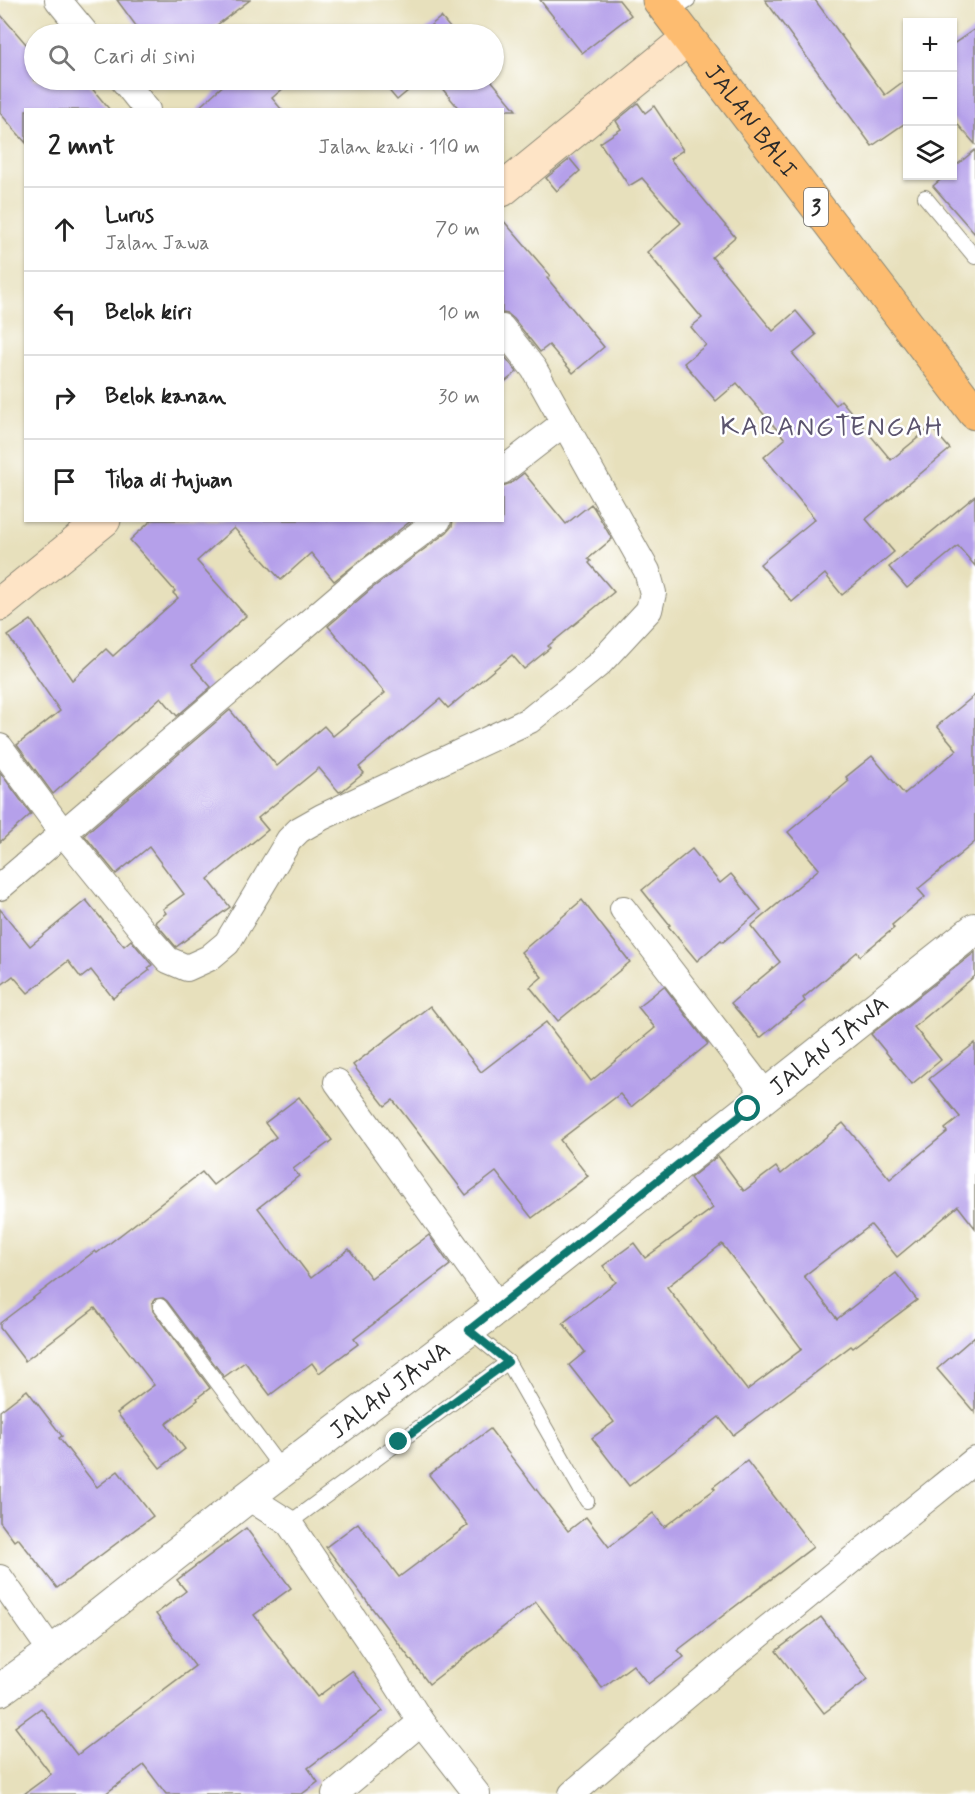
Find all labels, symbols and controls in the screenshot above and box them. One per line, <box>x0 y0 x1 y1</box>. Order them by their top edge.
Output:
map controls <box>903 18 957 180</box>
button: + <box>903 18 957 72</box>
search box <box>24 24 504 90</box>
icon: search <box>45 41 78 74</box>
text: Cari di sini <box>93 43 195 71</box>
street label: JALAN BALI <box>697 59 804 185</box>
button: − <box>903 72 957 126</box>
button: layers <box>903 126 957 180</box>
text: 2 mnt <box>48 130 115 164</box>
text: Jalan kaki · 110 m <box>318 134 480 161</box>
road number: 3 <box>804 188 828 226</box>
text: Lurus <box>105 202 154 230</box>
icon: ahead <box>48 213 81 246</box>
text: 70 m <box>435 216 480 243</box>
text: Jalan Jawa <box>105 230 209 257</box>
icon: left <box>48 297 81 330</box>
text: Belok kiri <box>105 299 192 327</box>
text: 10 m <box>438 300 480 327</box>
icon: right <box>48 381 81 414</box>
text: Belok kanan <box>105 383 226 411</box>
text: 30 m <box>438 384 480 411</box>
district label: KARANGTENGAH <box>720 410 944 445</box>
icon: arrive <box>48 465 81 498</box>
text: Tiba di tujuan <box>105 467 233 495</box>
street label: JALAN JAWA <box>763 989 896 1103</box>
route start <box>734 1095 760 1121</box>
street label: JALAN JAWA <box>324 1335 458 1447</box>
route end <box>385 1428 411 1454</box>

